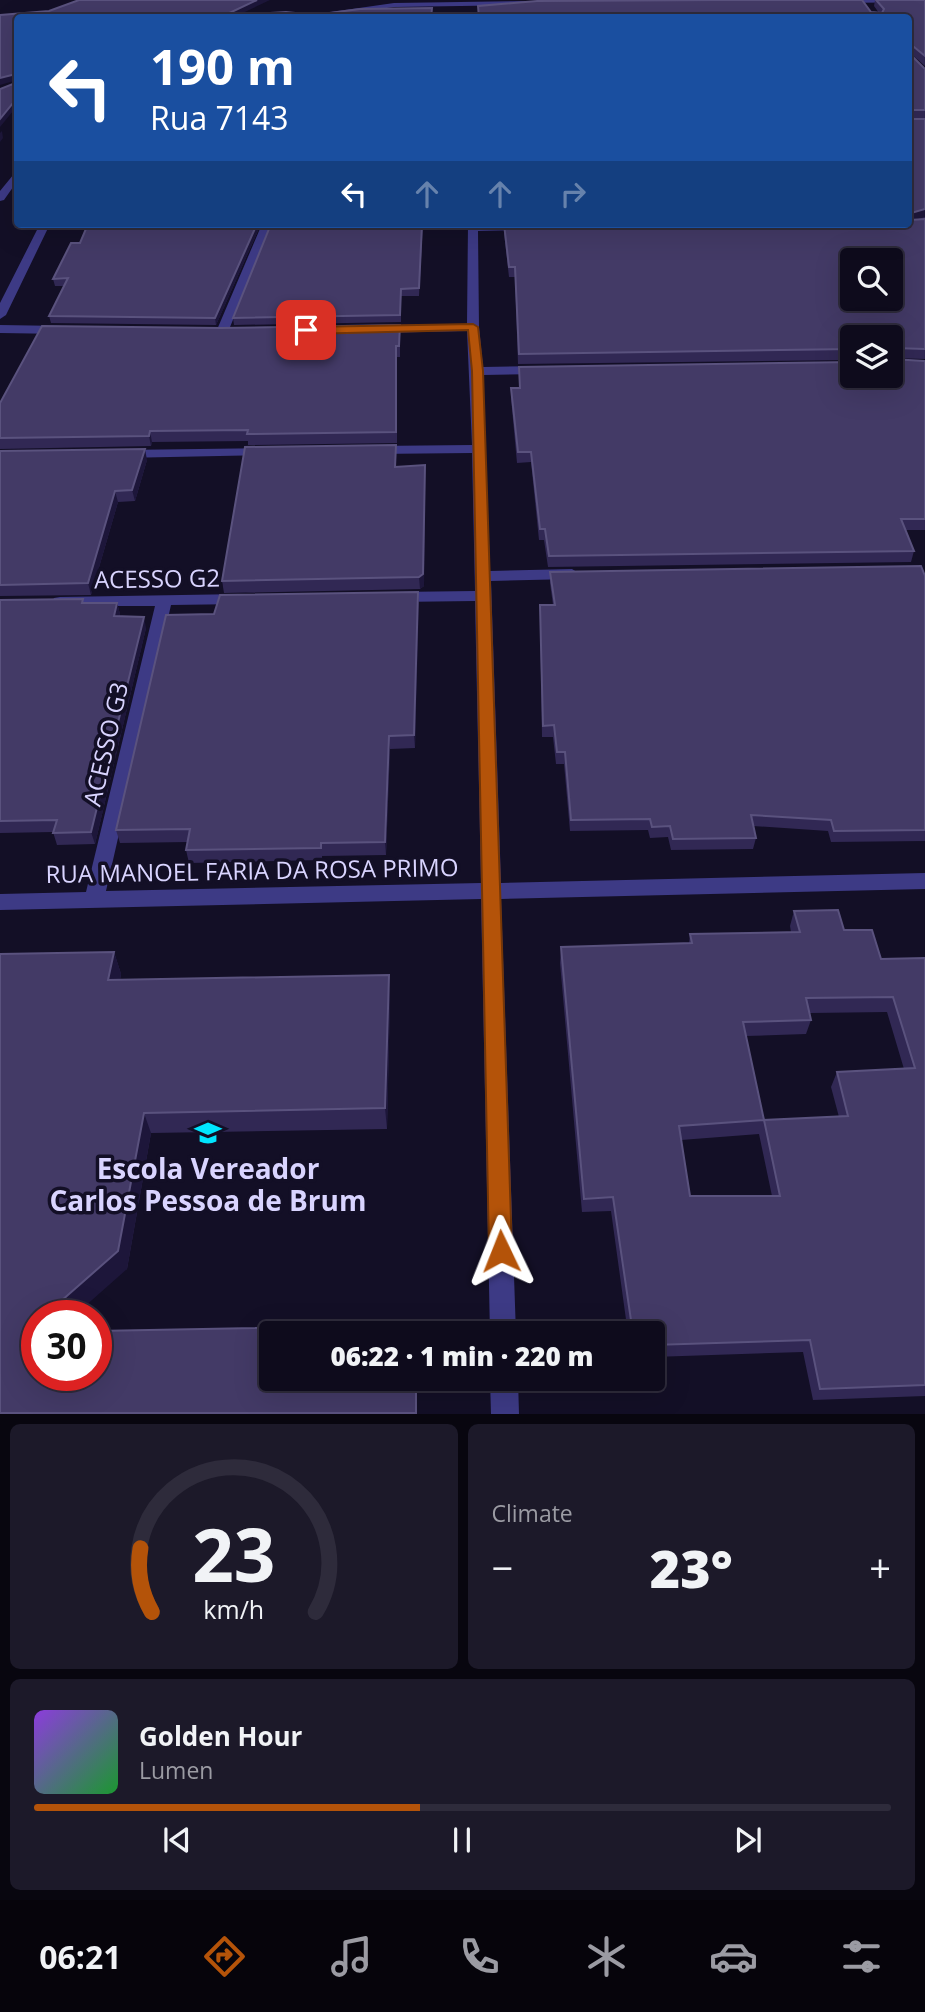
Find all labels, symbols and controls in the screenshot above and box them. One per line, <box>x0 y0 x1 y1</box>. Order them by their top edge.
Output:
text: 190 m <box>150 33 295 99</box>
icon: left <box>35 42 126 133</box>
text: Rua 7143 <box>150 96 289 139</box>
icon: left <box>335 175 373 213</box>
icon: ahead <box>408 175 446 213</box>
icon: ahead <box>481 175 519 213</box>
icon: right <box>554 175 592 213</box>
map controls <box>840 248 903 388</box>
button: search <box>840 248 903 311</box>
pin <box>276 300 336 360</box>
icon: arrive <box>287 311 325 349</box>
button: layers <box>840 325 903 388</box>
street label: ACESSO G2 <box>94 560 220 596</box>
street label: ACESSO G3 <box>75 679 135 809</box>
street label: RUA MANOEL FARIA DA ROSA PRIMO <box>45 850 459 890</box>
school or university icon: Escola Vereador Carlos Pessoa de Brum <box>193 1118 223 1148</box>
place label: Escola Vereador Carlos Pessoa de Brum <box>50 1149 366 1219</box>
position arrow <box>464 1214 538 1288</box>
speed limit sign: 30 <box>21 1300 112 1391</box>
text: 06:22 · 1 min · 220 m <box>331 1338 593 1374</box>
text: Climate <box>492 1497 573 1529</box>
text: 23 <box>192 1505 275 1604</box>
text: 23° <box>650 1532 733 1603</box>
text: − <box>492 1541 513 1593</box>
text: + <box>869 1541 891 1593</box>
text: km/h <box>203 1592 264 1626</box>
text: Golden Hour <box>139 1718 302 1754</box>
text: Lumen <box>139 1754 213 1786</box>
icon: previous <box>158 1821 196 1859</box>
icon: pause <box>443 1821 481 1859</box>
icon: next <box>729 1821 767 1859</box>
icon: directions <box>200 1932 249 1981</box>
icon: music <box>327 1932 376 1981</box>
icon: phone <box>455 1932 504 1981</box>
icon: climate <box>582 1932 631 1981</box>
icon: car <box>709 1932 758 1981</box>
icon: filters <box>837 1932 886 1981</box>
text: 06:21 <box>39 1935 122 1978</box>

